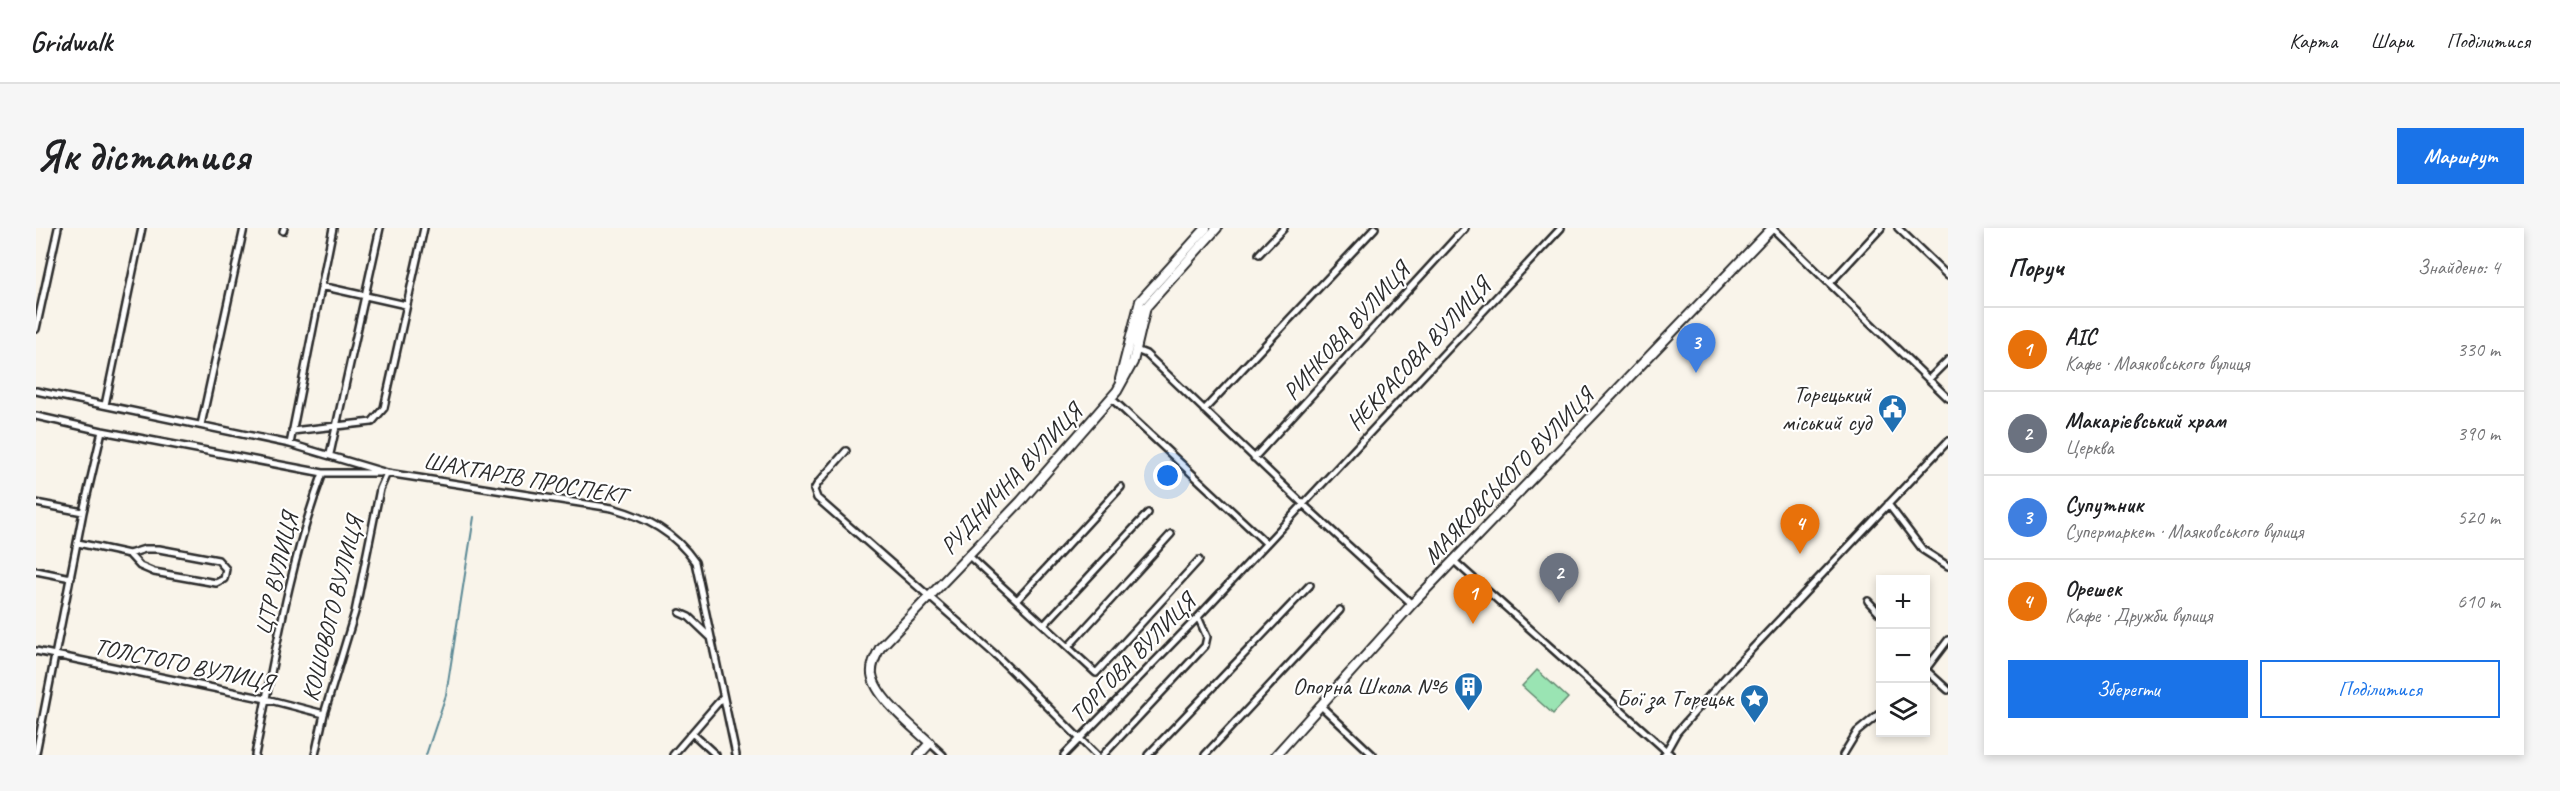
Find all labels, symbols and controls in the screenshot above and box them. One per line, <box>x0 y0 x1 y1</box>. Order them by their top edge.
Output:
text: Gridwalk <box>30 24 112 59</box>
text: Карта <box>2289 28 2337 54</box>
text: Шари <box>2370 28 2414 54</box>
text: Поділитися <box>2447 28 2530 54</box>
button: Маршрут <box>2397 128 2524 184</box>
text: Як дістатися <box>36 130 250 183</box>
text: Поруч <box>2008 251 2064 284</box>
street label: РИНКОВА ВУЛИЦЯ <box>1276 254 1418 406</box>
text: Знайдено: 4 <box>2418 255 2500 280</box>
street label: НЕКРАСОВА ВУЛИЦЯ <box>1340 269 1499 437</box>
text: АІС <box>2065 323 2096 351</box>
pin: 3 <box>1676 324 1716 373</box>
text: 1 <box>2023 337 2032 362</box>
text: 330 m <box>2457 337 2500 362</box>
text: Кафе · Маяковського вулиця <box>2065 351 2249 376</box>
street label: МАЯКОВСЬКОГО ВУЛИЦЯ <box>1416 379 1602 570</box>
place label: Торецький міський суд <box>1782 379 1873 437</box>
public building icon: Торецький міський суд <box>1876 392 1908 434</box>
street label: РУДНИЧНА ВУЛИЦЯ <box>934 395 1091 560</box>
text: Макарієвський храм <box>2065 407 2226 435</box>
text: 2 <box>2023 421 2032 446</box>
text: 390 m <box>2457 421 2500 446</box>
text: Церква <box>2065 435 2113 460</box>
street label: ШАХТАРІВ ПРОСПЕКТ <box>421 445 634 511</box>
your location <box>1153 461 1182 490</box>
text: Супутник <box>2065 491 2143 519</box>
pin: 4 <box>1780 504 1820 554</box>
text: 3 <box>2023 505 2032 530</box>
text: 520 m <box>2457 505 2500 530</box>
street label: ЦТР ВУЛИЦЯ <box>247 507 305 638</box>
street label: КОШОВОГО ВУЛИЦЯ <box>295 510 370 704</box>
text: Супермаркет · Маяковського вулиця <box>2065 519 2303 544</box>
pin: 2 <box>1540 554 1579 603</box>
pin: 1 <box>1454 574 1492 624</box>
map controls <box>1876 575 1930 737</box>
button: + <box>1876 575 1930 629</box>
text: Орешек <box>2065 575 2122 603</box>
street label: ТОРГОВА ВУЛИЦЯ <box>1063 585 1204 729</box>
text: 4 <box>2023 589 2032 614</box>
text: 610 m <box>2457 589 2500 614</box>
text: Кафе · Дружби вулиця <box>2065 603 2212 628</box>
button: − <box>1876 629 1930 683</box>
street label: ТОЛСТОГО ВУЛИЦЯ <box>92 630 279 698</box>
button: Зберегти <box>2008 660 2248 718</box>
button: Поділитися <box>2260 660 2500 718</box>
building icon: Опорна Школа №6 <box>1452 670 1484 712</box>
place label: Опорна Школа №6 <box>1293 671 1448 701</box>
place icon: Бої за Торецьк <box>1738 682 1770 724</box>
place label: Бої за Торецьк <box>1617 683 1735 714</box>
button: layers <box>1876 683 1930 737</box>

